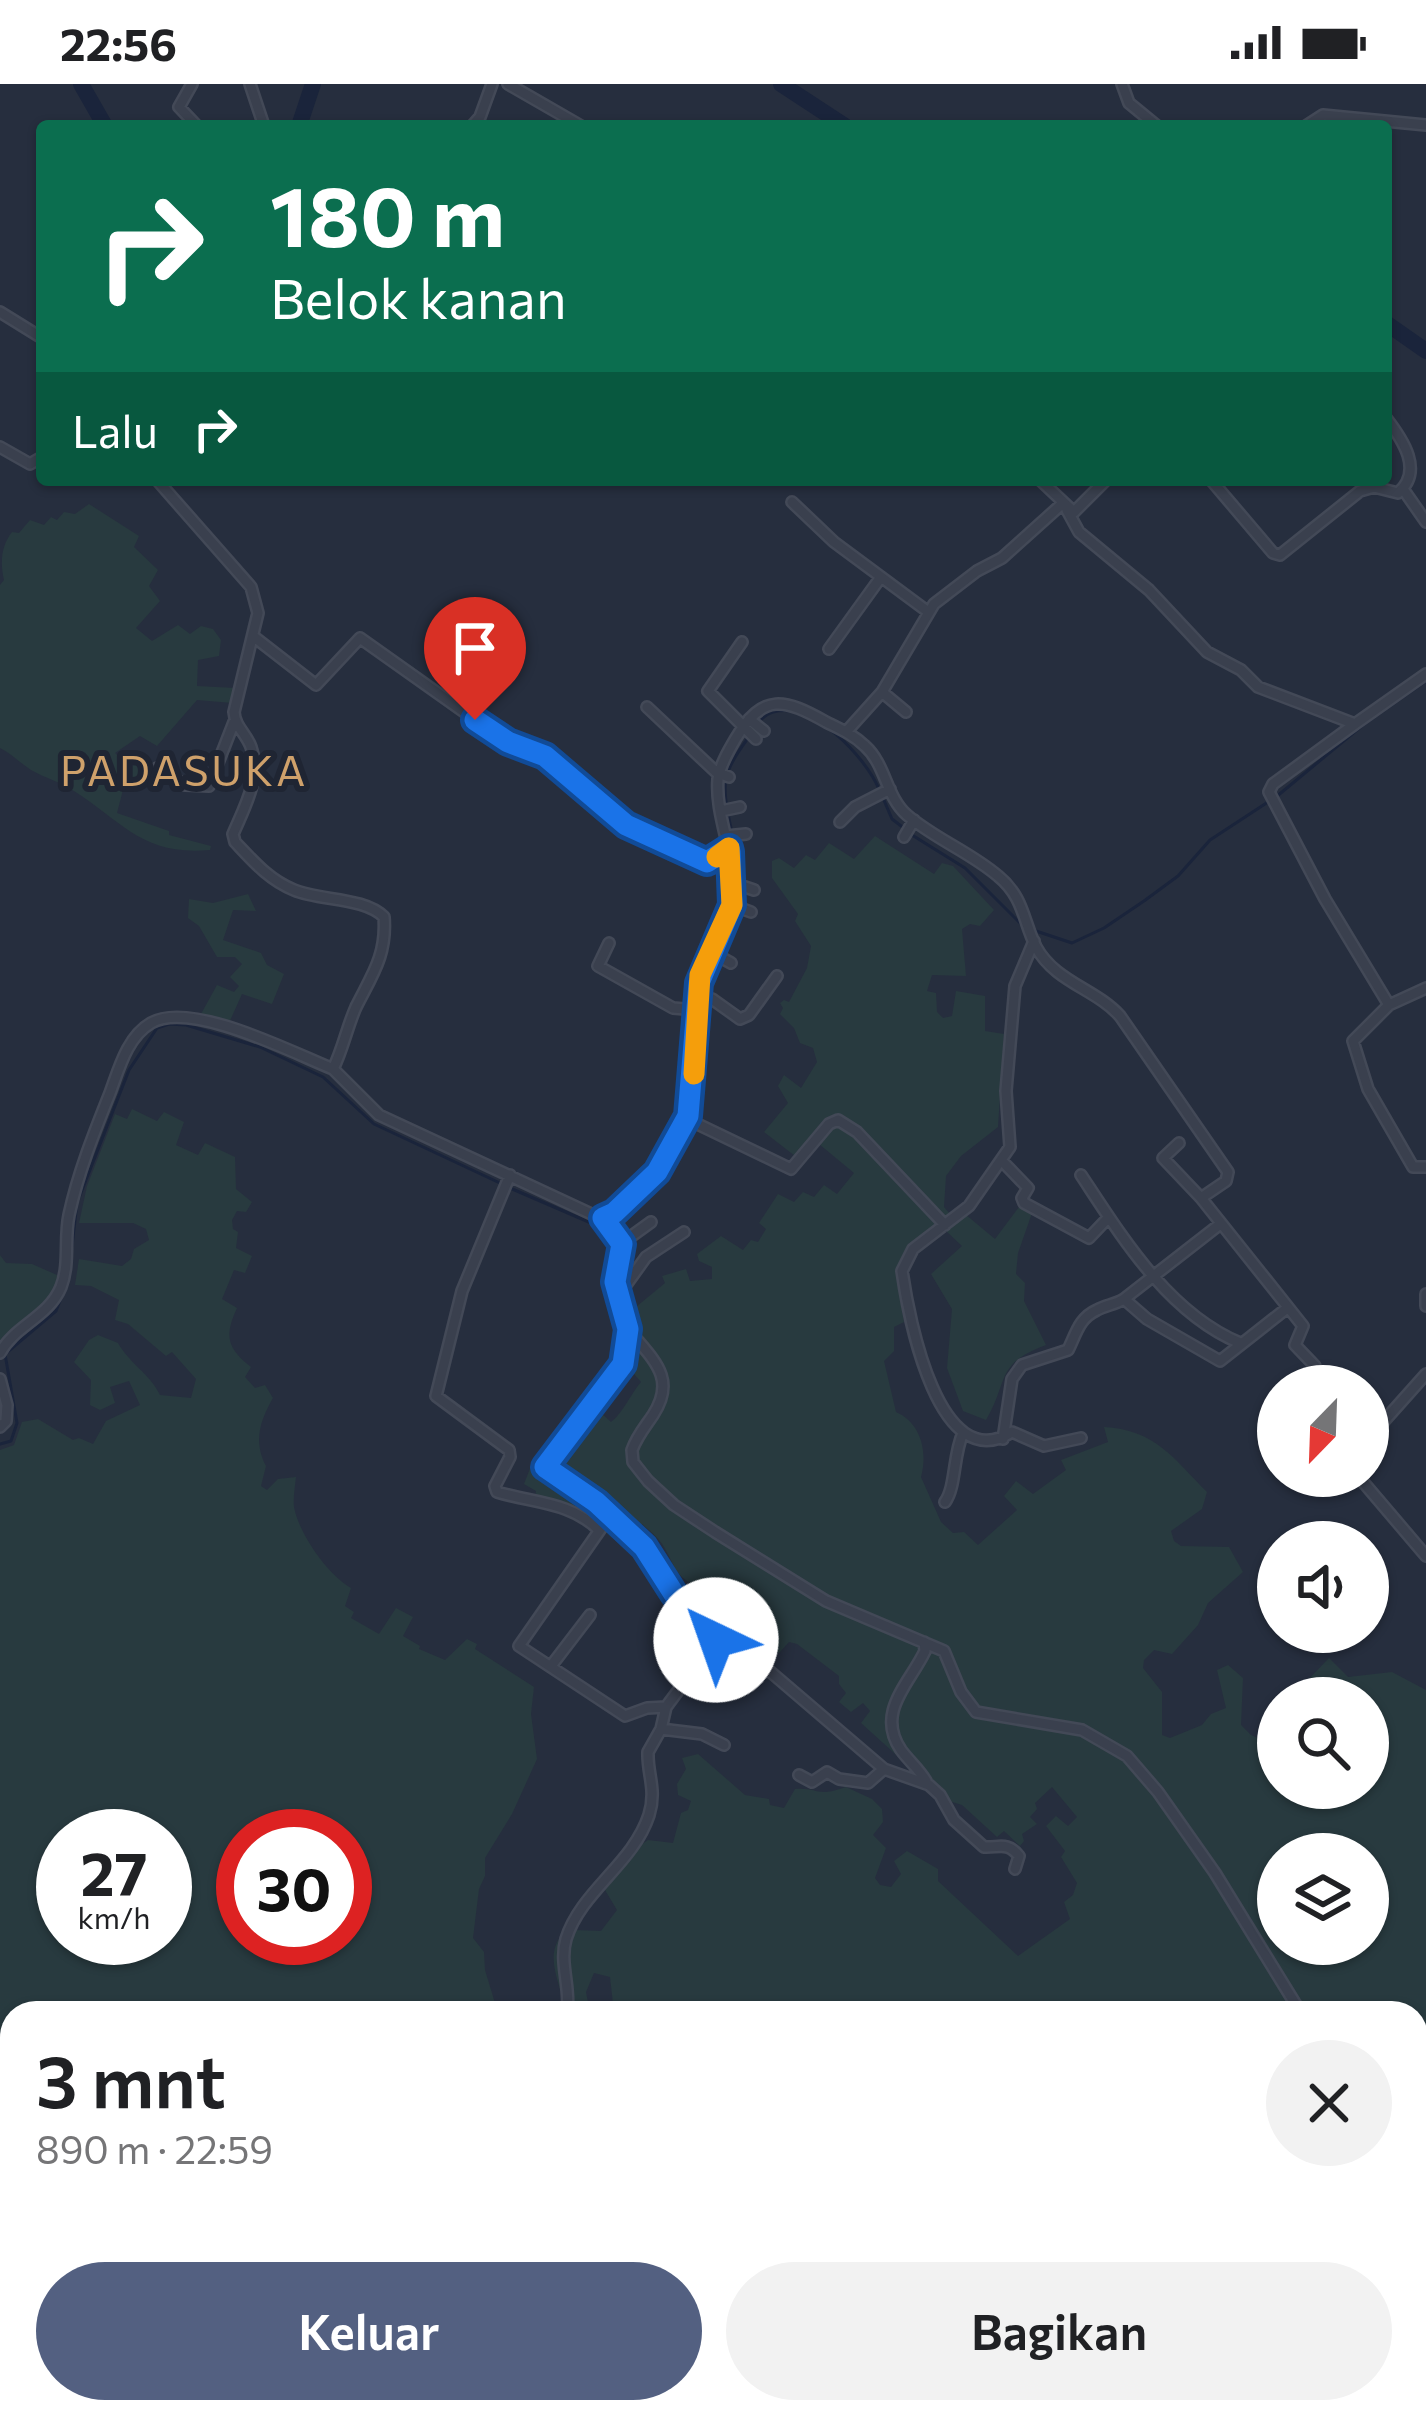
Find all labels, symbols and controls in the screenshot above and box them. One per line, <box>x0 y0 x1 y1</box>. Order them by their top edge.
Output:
text: 22:56 <box>60 15 177 70</box>
text: 180 m <box>270 162 505 264</box>
icon: right <box>72 168 228 324</box>
text: Belok kanan <box>270 264 567 330</box>
icon: right <box>182 396 248 462</box>
text: Lalu <box>72 402 158 457</box>
pin <box>424 597 526 720</box>
icon: arrive <box>442 615 508 681</box>
district label: PADASUKA <box>60 743 308 795</box>
north arrow <box>1257 1365 1389 1497</box>
map controls <box>1257 1365 1389 1965</box>
button: sound <box>1257 1521 1389 1653</box>
position arrow <box>653 1577 779 1703</box>
button: search <box>1257 1677 1389 1809</box>
speed limit sign: 30 <box>216 1809 372 1965</box>
button: layers <box>1257 1833 1389 1965</box>
text: 27 <box>81 1835 147 1908</box>
text: km/h <box>78 1898 150 1935</box>
text: 3 mnt <box>36 2035 226 2123</box>
button: close <box>1266 2040 1392 2166</box>
text: 890 m · 22:59 <box>36 2124 273 2172</box>
button: Keluar <box>36 2262 702 2400</box>
button: Bagikan <box>726 2262 1392 2400</box>

